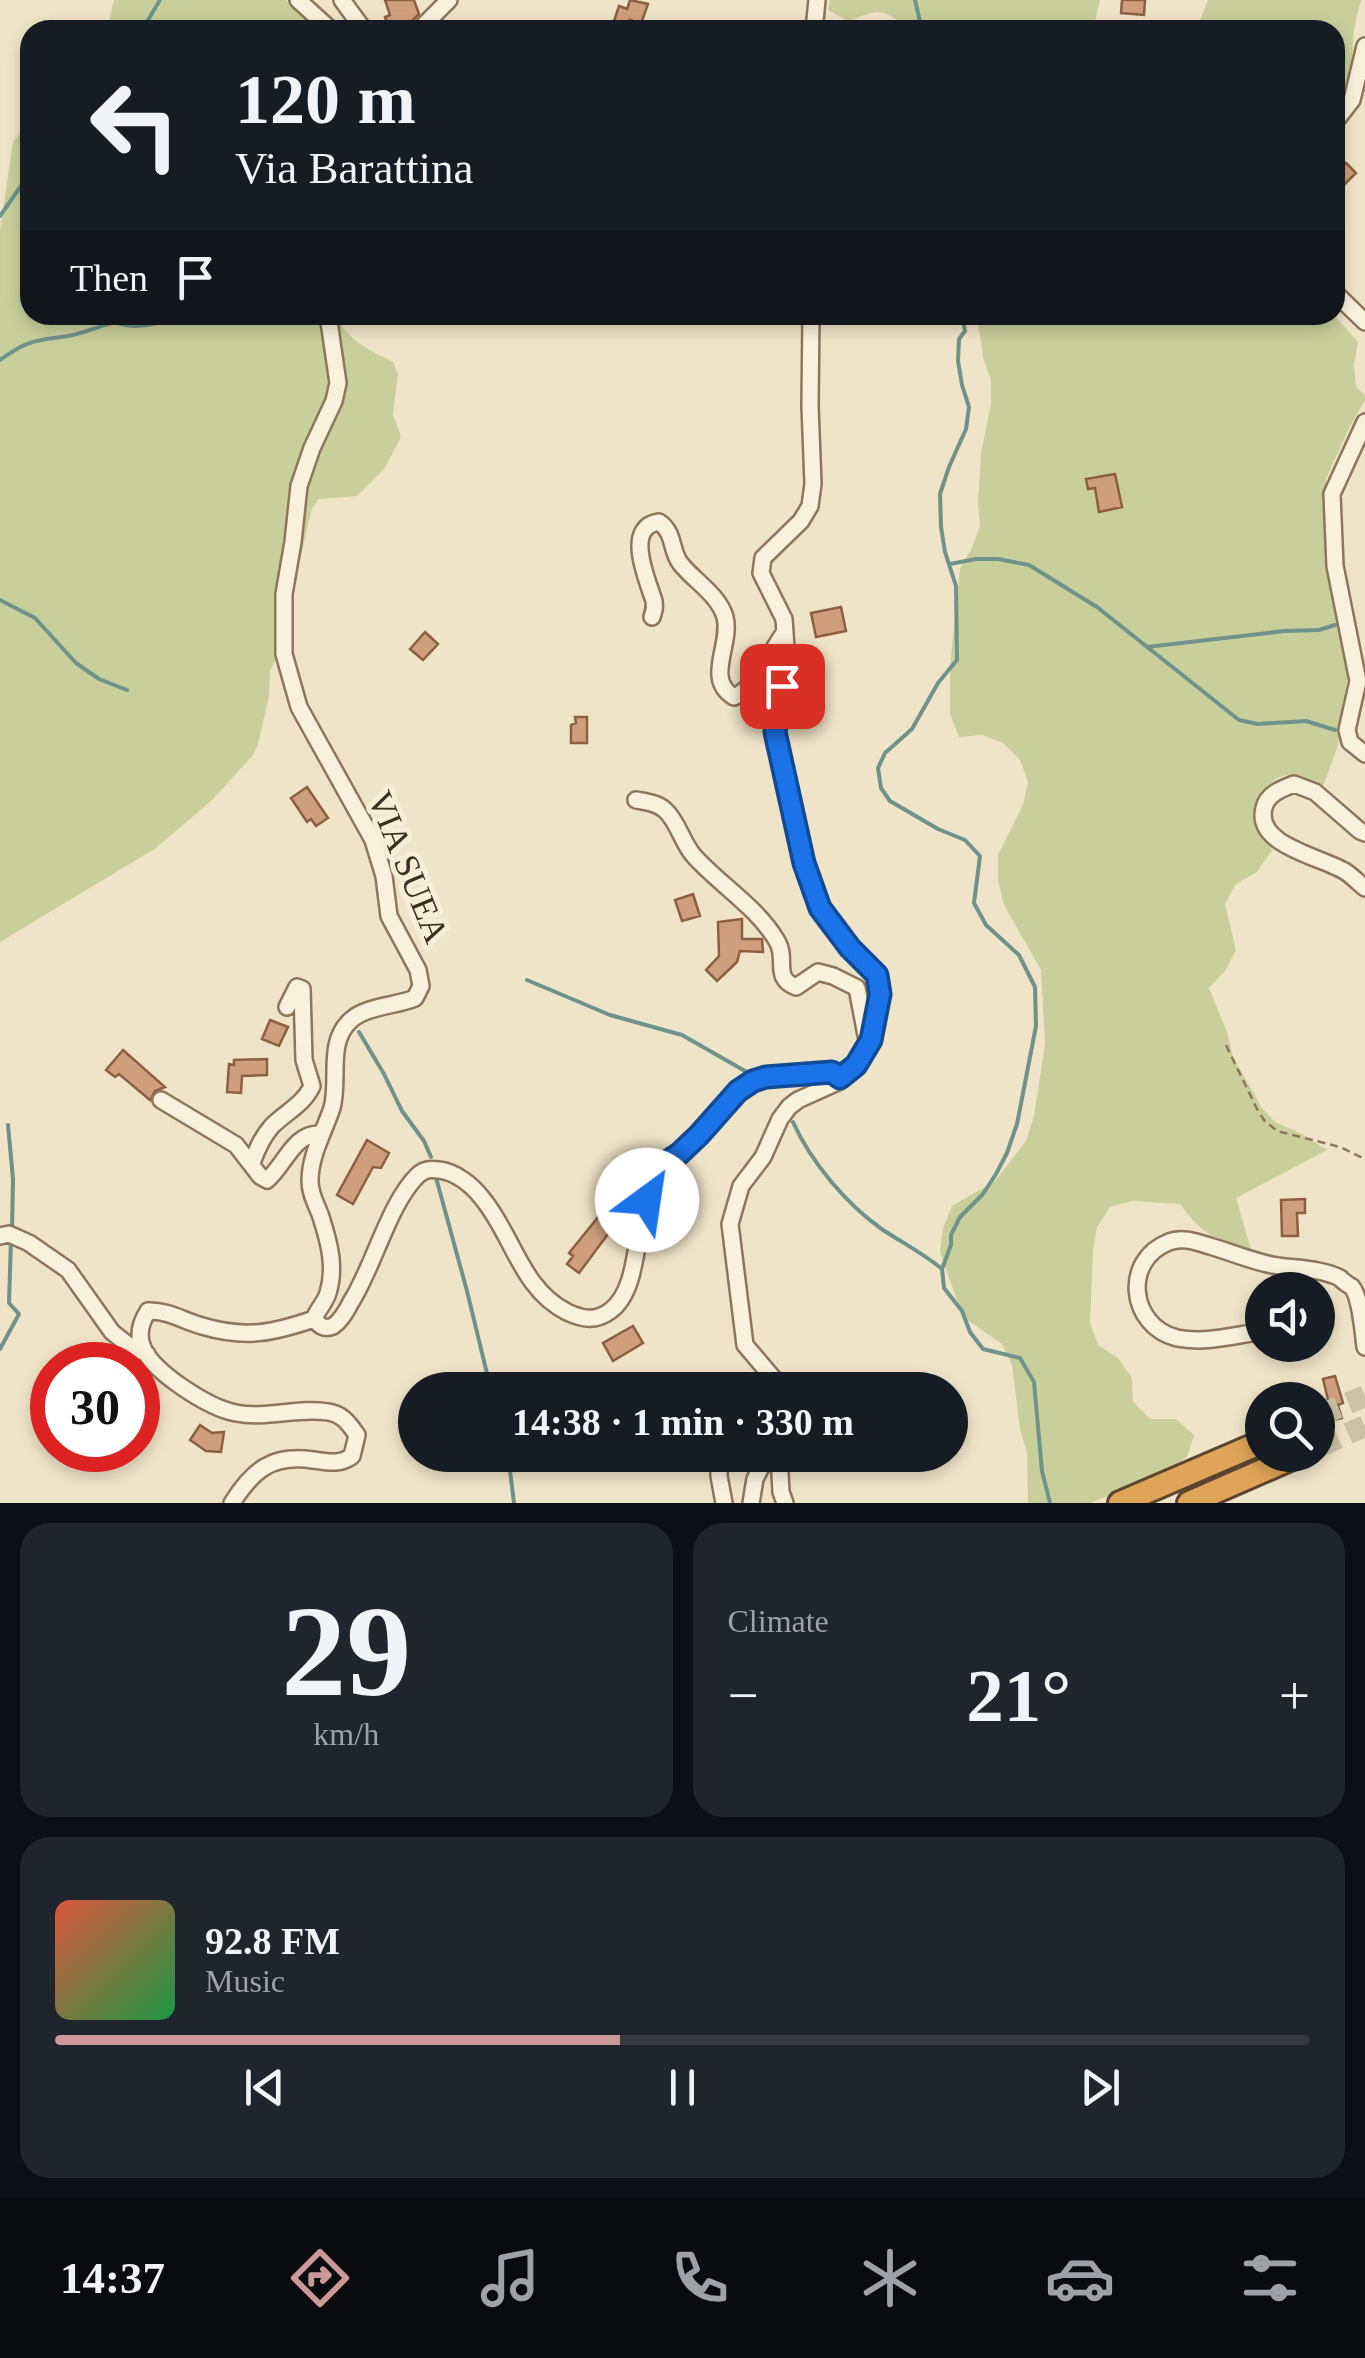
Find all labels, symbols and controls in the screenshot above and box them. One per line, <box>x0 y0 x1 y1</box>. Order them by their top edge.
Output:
icon: left <box>70 60 200 190</box>
text: 120 m <box>235 61 416 138</box>
text: Via Barattina <box>235 143 473 193</box>
icon: arrive <box>168 250 223 305</box>
text: Then <box>70 257 148 299</box>
pin <box>740 644 825 729</box>
icon: arrive <box>755 659 810 714</box>
street label: VIA SUEA <box>360 785 456 949</box>
position arrow <box>595 1148 699 1252</box>
map controls <box>1245 1272 1335 1472</box>
button: sound <box>1245 1272 1335 1362</box>
speed limit sign: 30 <box>30 1342 160 1472</box>
button: search <box>1245 1382 1335 1472</box>
text: 14:38 · 1 min · 330 m <box>512 1401 854 1443</box>
text: 29 <box>281 1579 411 1723</box>
text: Climate <box>728 1603 829 1639</box>
text: 21° <box>966 1654 1071 1737</box>
text: − <box>728 1665 759 1726</box>
text: + <box>1279 1665 1310 1726</box>
text: km/h <box>313 1716 379 1752</box>
text: 92.8 FM <box>205 1920 340 1962</box>
text: Music <box>205 1963 285 1999</box>
icon: previous <box>237 2060 292 2115</box>
icon: pause <box>655 2060 710 2115</box>
icon: next <box>1073 2060 1128 2115</box>
icon: directions <box>285 2243 355 2313</box>
icon: music <box>475 2243 545 2313</box>
icon: phone <box>665 2243 735 2313</box>
icon: climate <box>855 2243 925 2313</box>
icon: car <box>1045 2243 1115 2313</box>
icon: filters <box>1235 2243 1305 2313</box>
text: 14:37 <box>60 2253 165 2303</box>

